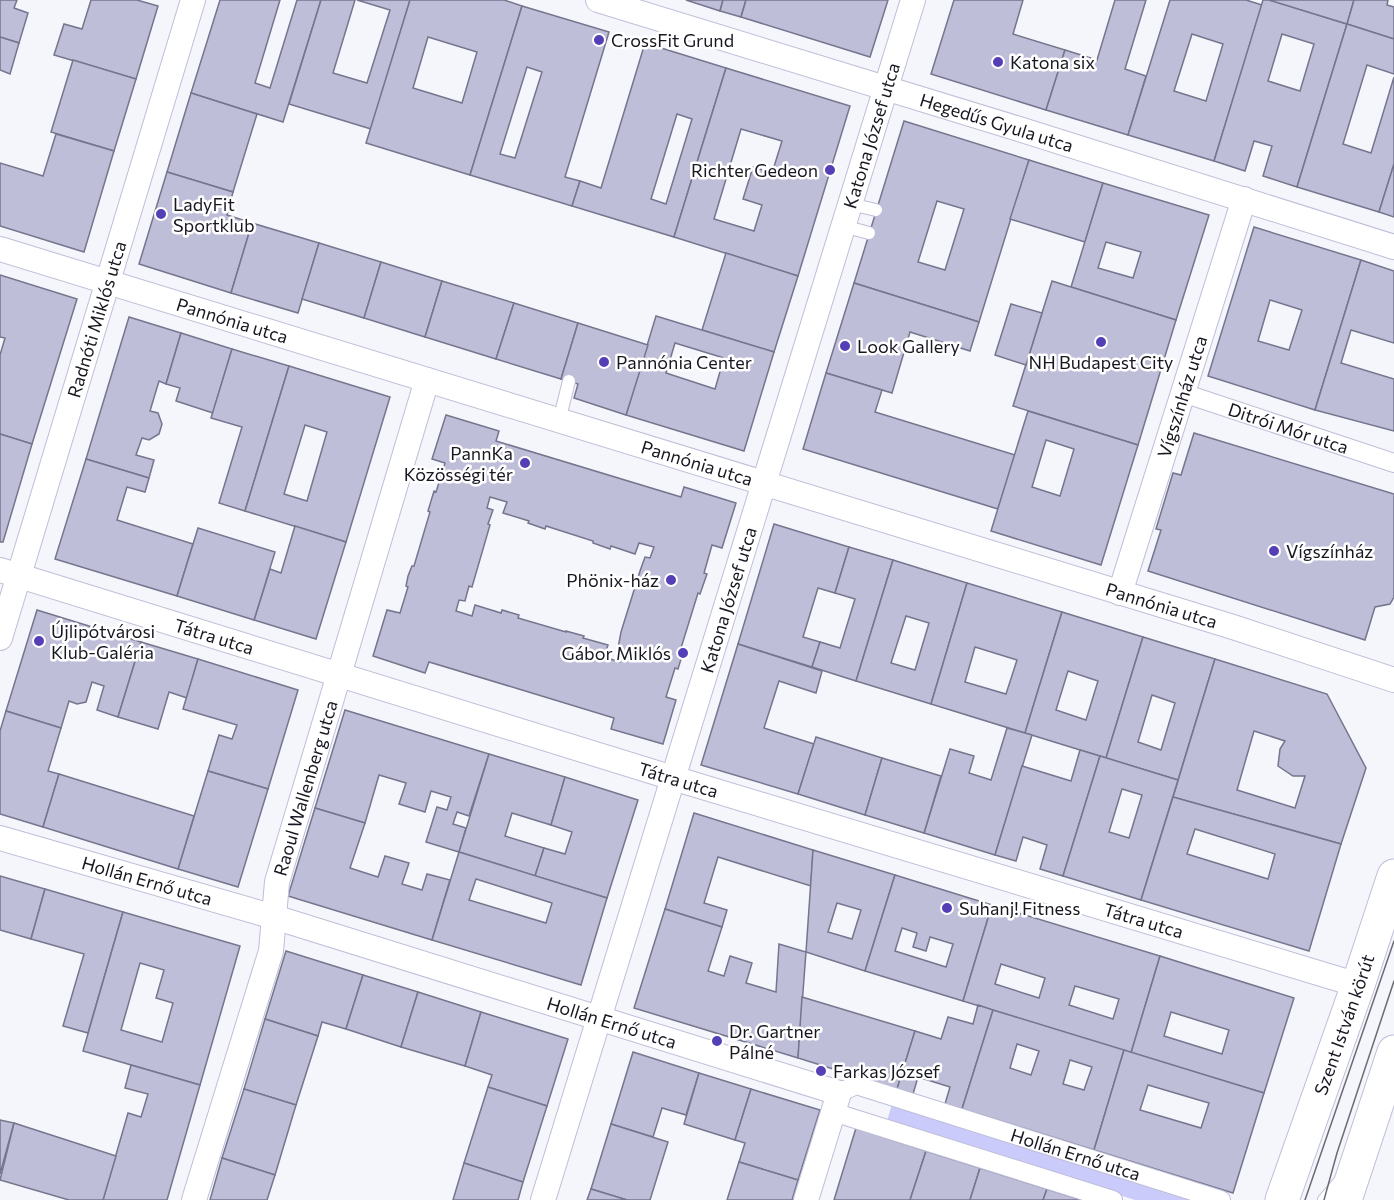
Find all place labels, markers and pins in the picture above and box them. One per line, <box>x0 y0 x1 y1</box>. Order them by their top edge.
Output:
place label: CrossFit Grund <box>611 29 734 51</box>
marker: CrossFit Grund <box>592 33 606 47</box>
place label: Katona six <box>1010 51 1095 73</box>
marker: Katona six <box>991 55 1005 69</box>
place label: Richter Gedeon <box>691 159 818 181</box>
marker: Richter Gedeon <box>823 163 837 177</box>
place label: LadyFit Sportklub <box>173 193 255 236</box>
marker: LadyFit Sportklub <box>154 207 168 221</box>
place label: Look Gallery <box>857 335 960 357</box>
marker: NH Budapest City <box>1094 335 1108 349</box>
marker: Look Gallery <box>838 339 852 353</box>
place label: Pannónia Center <box>616 351 752 373</box>
place label: NH Budapest City <box>1029 351 1173 373</box>
marker: Pannónia Center <box>597 355 611 369</box>
place label: PannKa Közösségi tér <box>404 442 513 485</box>
marker: PannKa Közösségi tér <box>518 456 532 470</box>
place label: Vígszínház <box>1286 540 1373 562</box>
marker: Vígszínház <box>1267 544 1281 558</box>
place label: Phönix-ház <box>566 569 659 591</box>
marker: Phönix-ház <box>664 573 678 587</box>
place label: Újlipótvárosi Klub-Galéria <box>51 620 155 663</box>
marker: Újlipótvárosi Klub-Galéria <box>32 634 46 648</box>
place label: Gábor Miklós <box>561 642 671 664</box>
marker: Gábor Miklós <box>676 646 690 660</box>
place label: Suhanj! Fitness <box>959 897 1080 919</box>
marker: Suhanj! Fitness <box>940 901 954 915</box>
place label: Dr. Gartner Pálné <box>729 1020 820 1063</box>
marker: Dr. Gartner Pálné <box>710 1034 724 1048</box>
place label: Farkas József <box>833 1060 941 1082</box>
marker: Farkas József <box>814 1064 828 1078</box>

